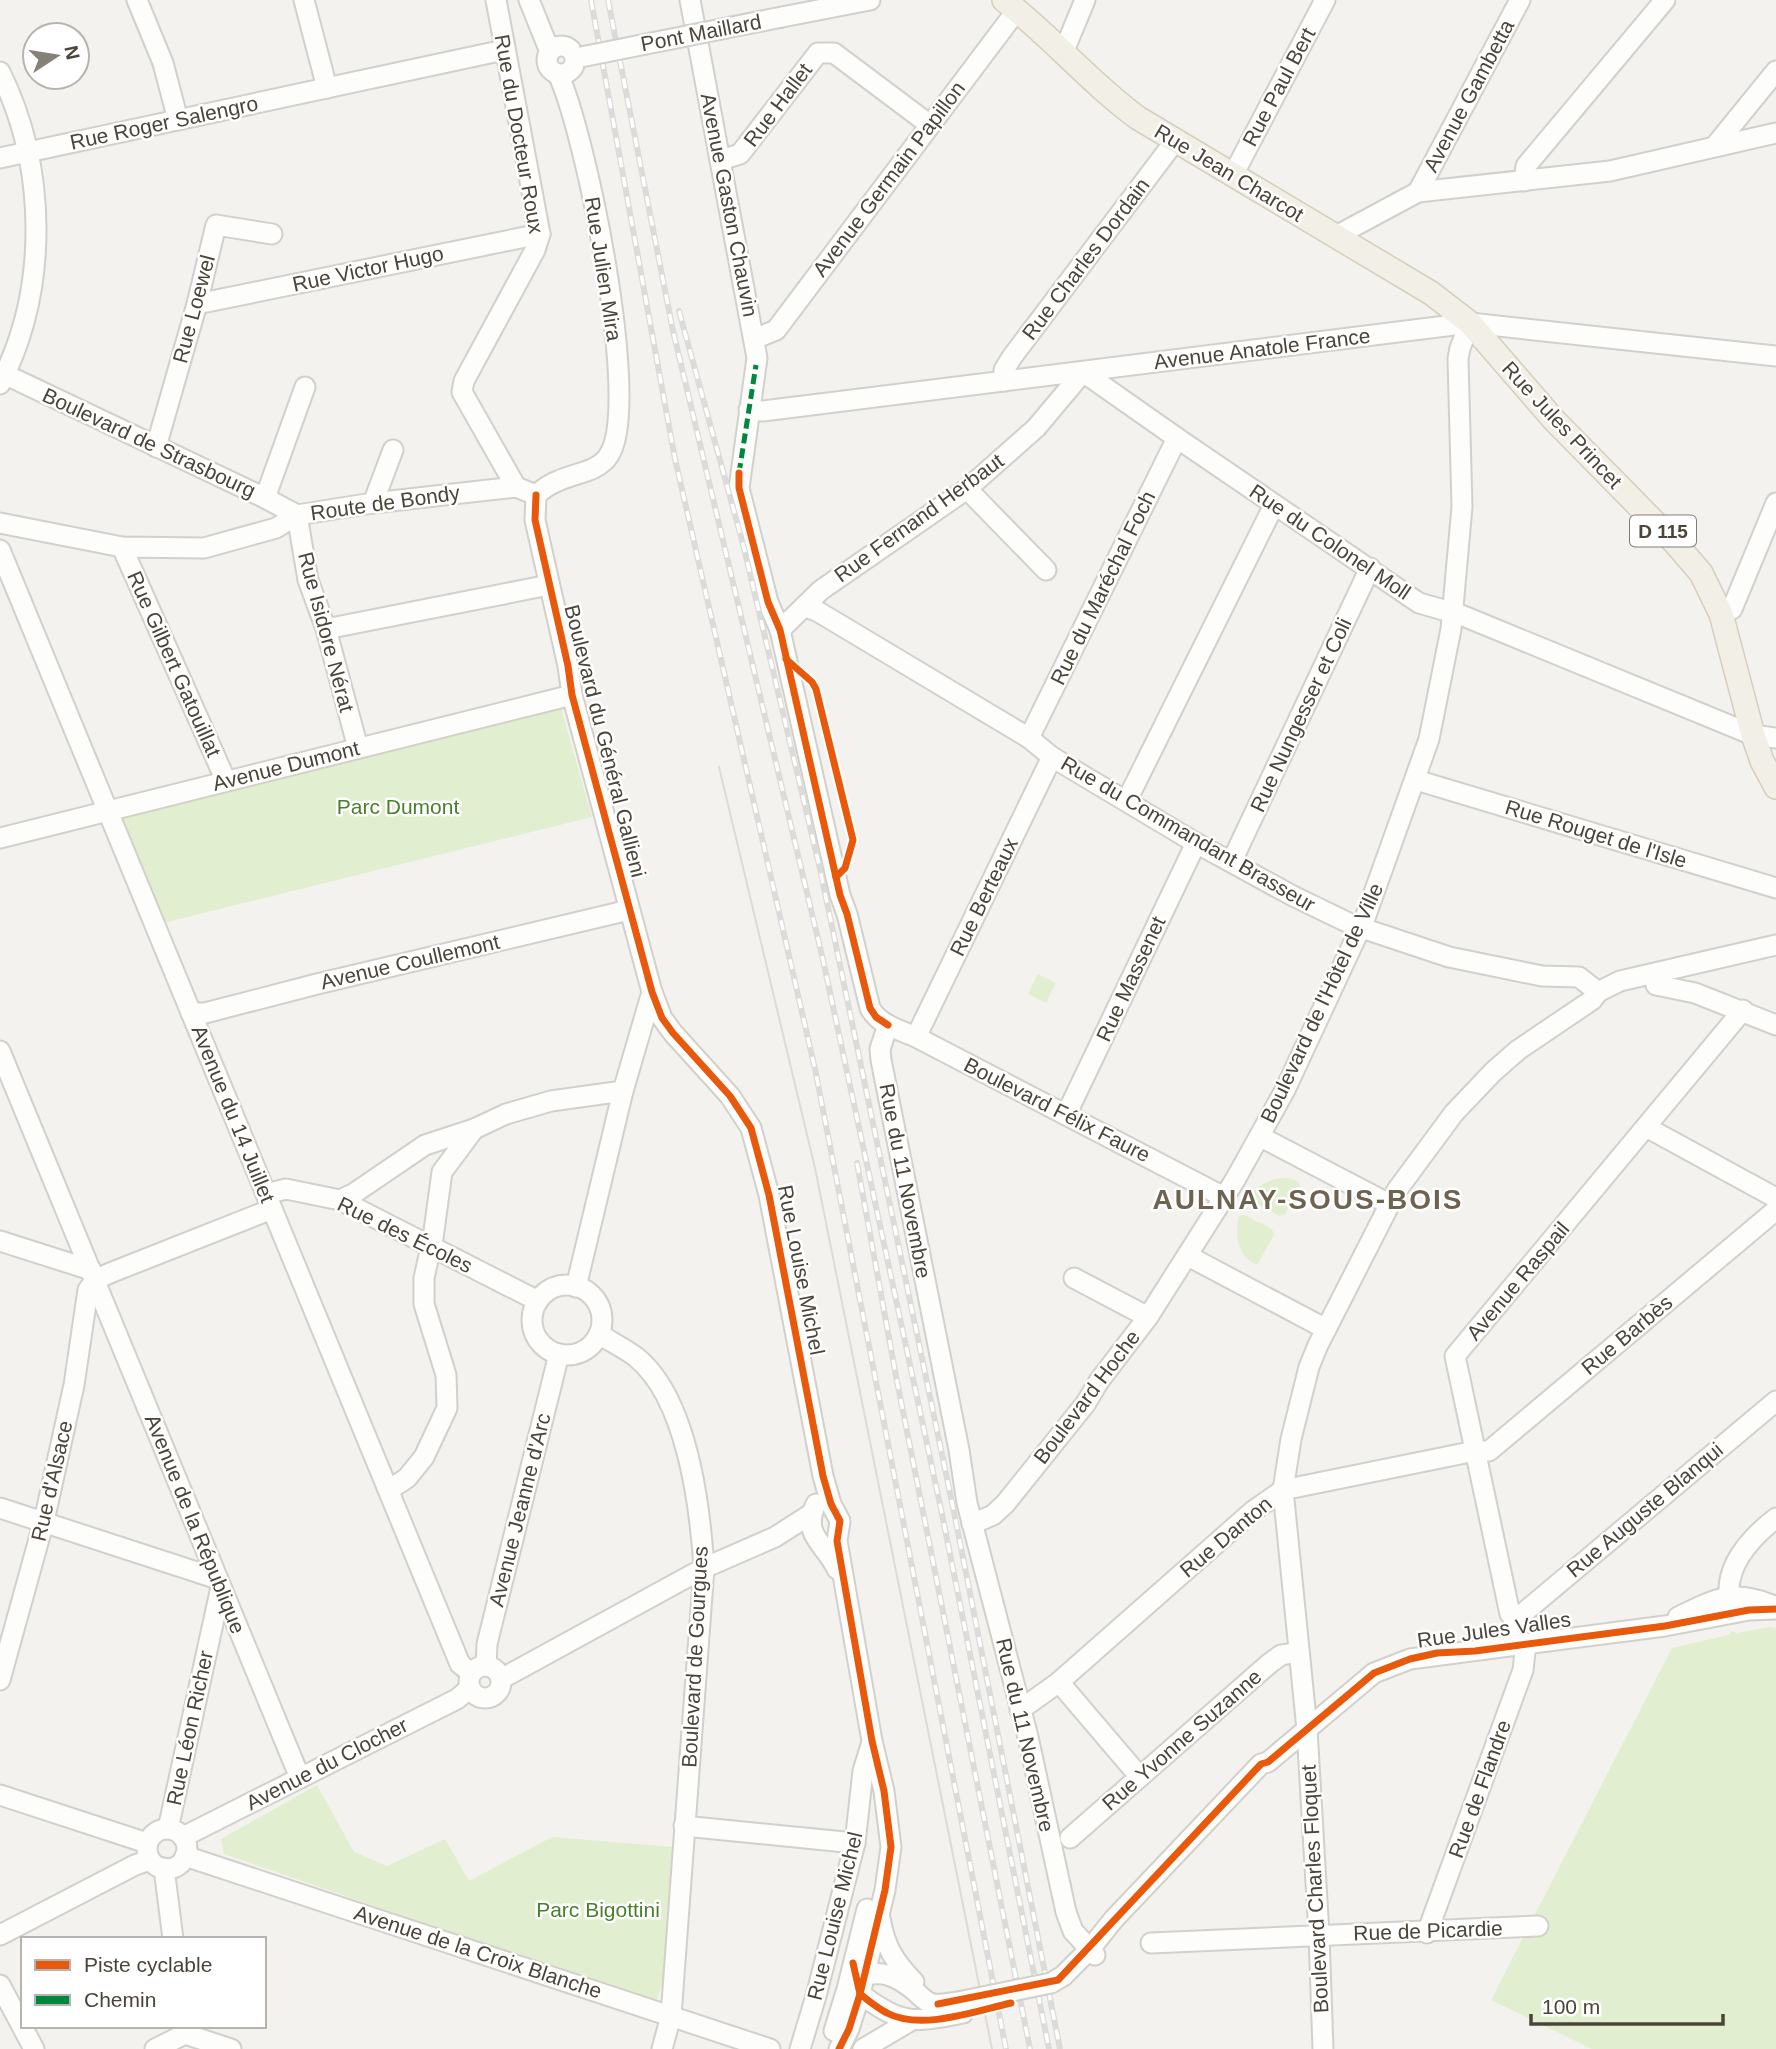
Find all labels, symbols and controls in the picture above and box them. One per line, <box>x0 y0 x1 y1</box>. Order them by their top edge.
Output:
street label: Pont Maillard <box>639 10 763 55</box>
street label: Avenue Gambetta <box>1419 16 1519 176</box>
north arrow <box>21 21 91 91</box>
street label: Rue Paul Bert <box>1238 24 1319 150</box>
street label: Rue du Docteur Roux <box>491 32 548 236</box>
text: N <box>60 44 84 61</box>
street label: Rue Hallet <box>739 58 816 151</box>
street label: Avenue Germain Papillon <box>808 77 969 281</box>
street label: Rue Roger Salengro <box>68 91 260 154</box>
street label: Avenue Gaston Chauvin <box>697 91 762 319</box>
street label: Rue Jean Charcot <box>1151 119 1308 226</box>
street label: Rue Charles Dordain <box>1017 173 1154 344</box>
street label: Rue Julien Mira <box>581 195 626 343</box>
street label: Rue Victor Hugo <box>290 241 445 296</box>
street label: Rue Loewel <box>168 252 219 365</box>
street label: Avenue Anatole France <box>1152 324 1371 373</box>
street label: Rue Jules Princet <box>1498 357 1627 493</box>
street label: Boulevard de Strasbourg <box>39 383 259 502</box>
street label: Rue Fernand Herbaut <box>830 449 1008 587</box>
street label: Rue du Colonel Moll <box>1245 479 1415 604</box>
street label: Route de Bondy <box>309 481 462 524</box>
street label: Rue du Maréchal Foch <box>1046 487 1159 688</box>
road number: D 115 <box>1630 516 1696 546</box>
street label: Rue Isidore Nérat <box>294 549 359 714</box>
street label: Rue Gilbert Gatouillat <box>123 567 226 760</box>
street label: Boulevard du Général Gallieni <box>560 602 651 880</box>
street label: Rue Nungesser et Coli <box>1245 614 1356 815</box>
street label: Avenue Dumont <box>210 736 362 795</box>
street label: Rue du Commandant Brasseur <box>1057 751 1319 916</box>
park label: Parc Dumont <box>337 795 459 818</box>
street label: Rue Rouget de l'Isle <box>1503 795 1690 872</box>
street label: Rue Berteaux <box>945 834 1022 960</box>
street label: Boulevard de l'Hôtel de Ville <box>1256 879 1387 1126</box>
street label: Rue Massenet <box>1092 912 1170 1045</box>
street label: Avenue Coullemont <box>318 930 502 993</box>
street label: Avenue du 14 Juillet <box>187 1022 280 1206</box>
street label: Boulevard Félix Faure <box>960 1053 1154 1166</box>
street label: Rue du 11 Novembre <box>875 1081 936 1280</box>
street label: Rue Louise Michel <box>774 1183 829 1357</box>
district label: AULNAY-SOUS-BOIS <box>1152 1184 1464 1215</box>
street label: Rue des Écoles <box>334 1192 476 1277</box>
street label: Avenue Raspail <box>1462 1217 1574 1344</box>
street label: Rue Barbès <box>1577 1290 1677 1379</box>
street label: Boulevard Hoche <box>1029 1325 1144 1468</box>
street label: Avenue de la République <box>141 1411 250 1637</box>
street label: Avenue Jeanne d'Arc <box>484 1411 555 1609</box>
street label: Rue d'Alsace <box>26 1418 77 1543</box>
street label: Rue Auguste Blanqui <box>1562 1438 1727 1581</box>
street label: Rue Danton <box>1175 1492 1276 1581</box>
street label: Boulevard de Gourgues <box>677 1546 712 1768</box>
street label: Rue Jules Valles <box>1416 1607 1572 1652</box>
street label: Rue du 11 Novembre <box>992 1636 1059 1834</box>
street label: Rue Léon Richer <box>162 1648 217 1807</box>
street label: Rue Yvonne Suzanne <box>1098 1664 1266 1815</box>
street label: Avenue du Clocher <box>242 1713 411 1814</box>
street label: Rue de Flandre <box>1444 1717 1515 1861</box>
street label: Boulevard Charles Floquet <box>1297 1764 1332 2014</box>
street label: Rue Louise Michel <box>802 1829 867 2002</box>
park label: Parc Bigottini <box>536 1898 660 1921</box>
street label: Avenue de la Croix Blanche <box>352 1901 605 2002</box>
street label: Rue de Picardie <box>1353 1916 1503 1945</box>
legend <box>21 1937 266 2028</box>
text: Piste cyclable <box>84 1953 212 1976</box>
scale bar <box>1531 1982 1724 2026</box>
text: Chemin <box>84 1988 156 2011</box>
text: 100 m <box>1542 1995 1600 2018</box>

